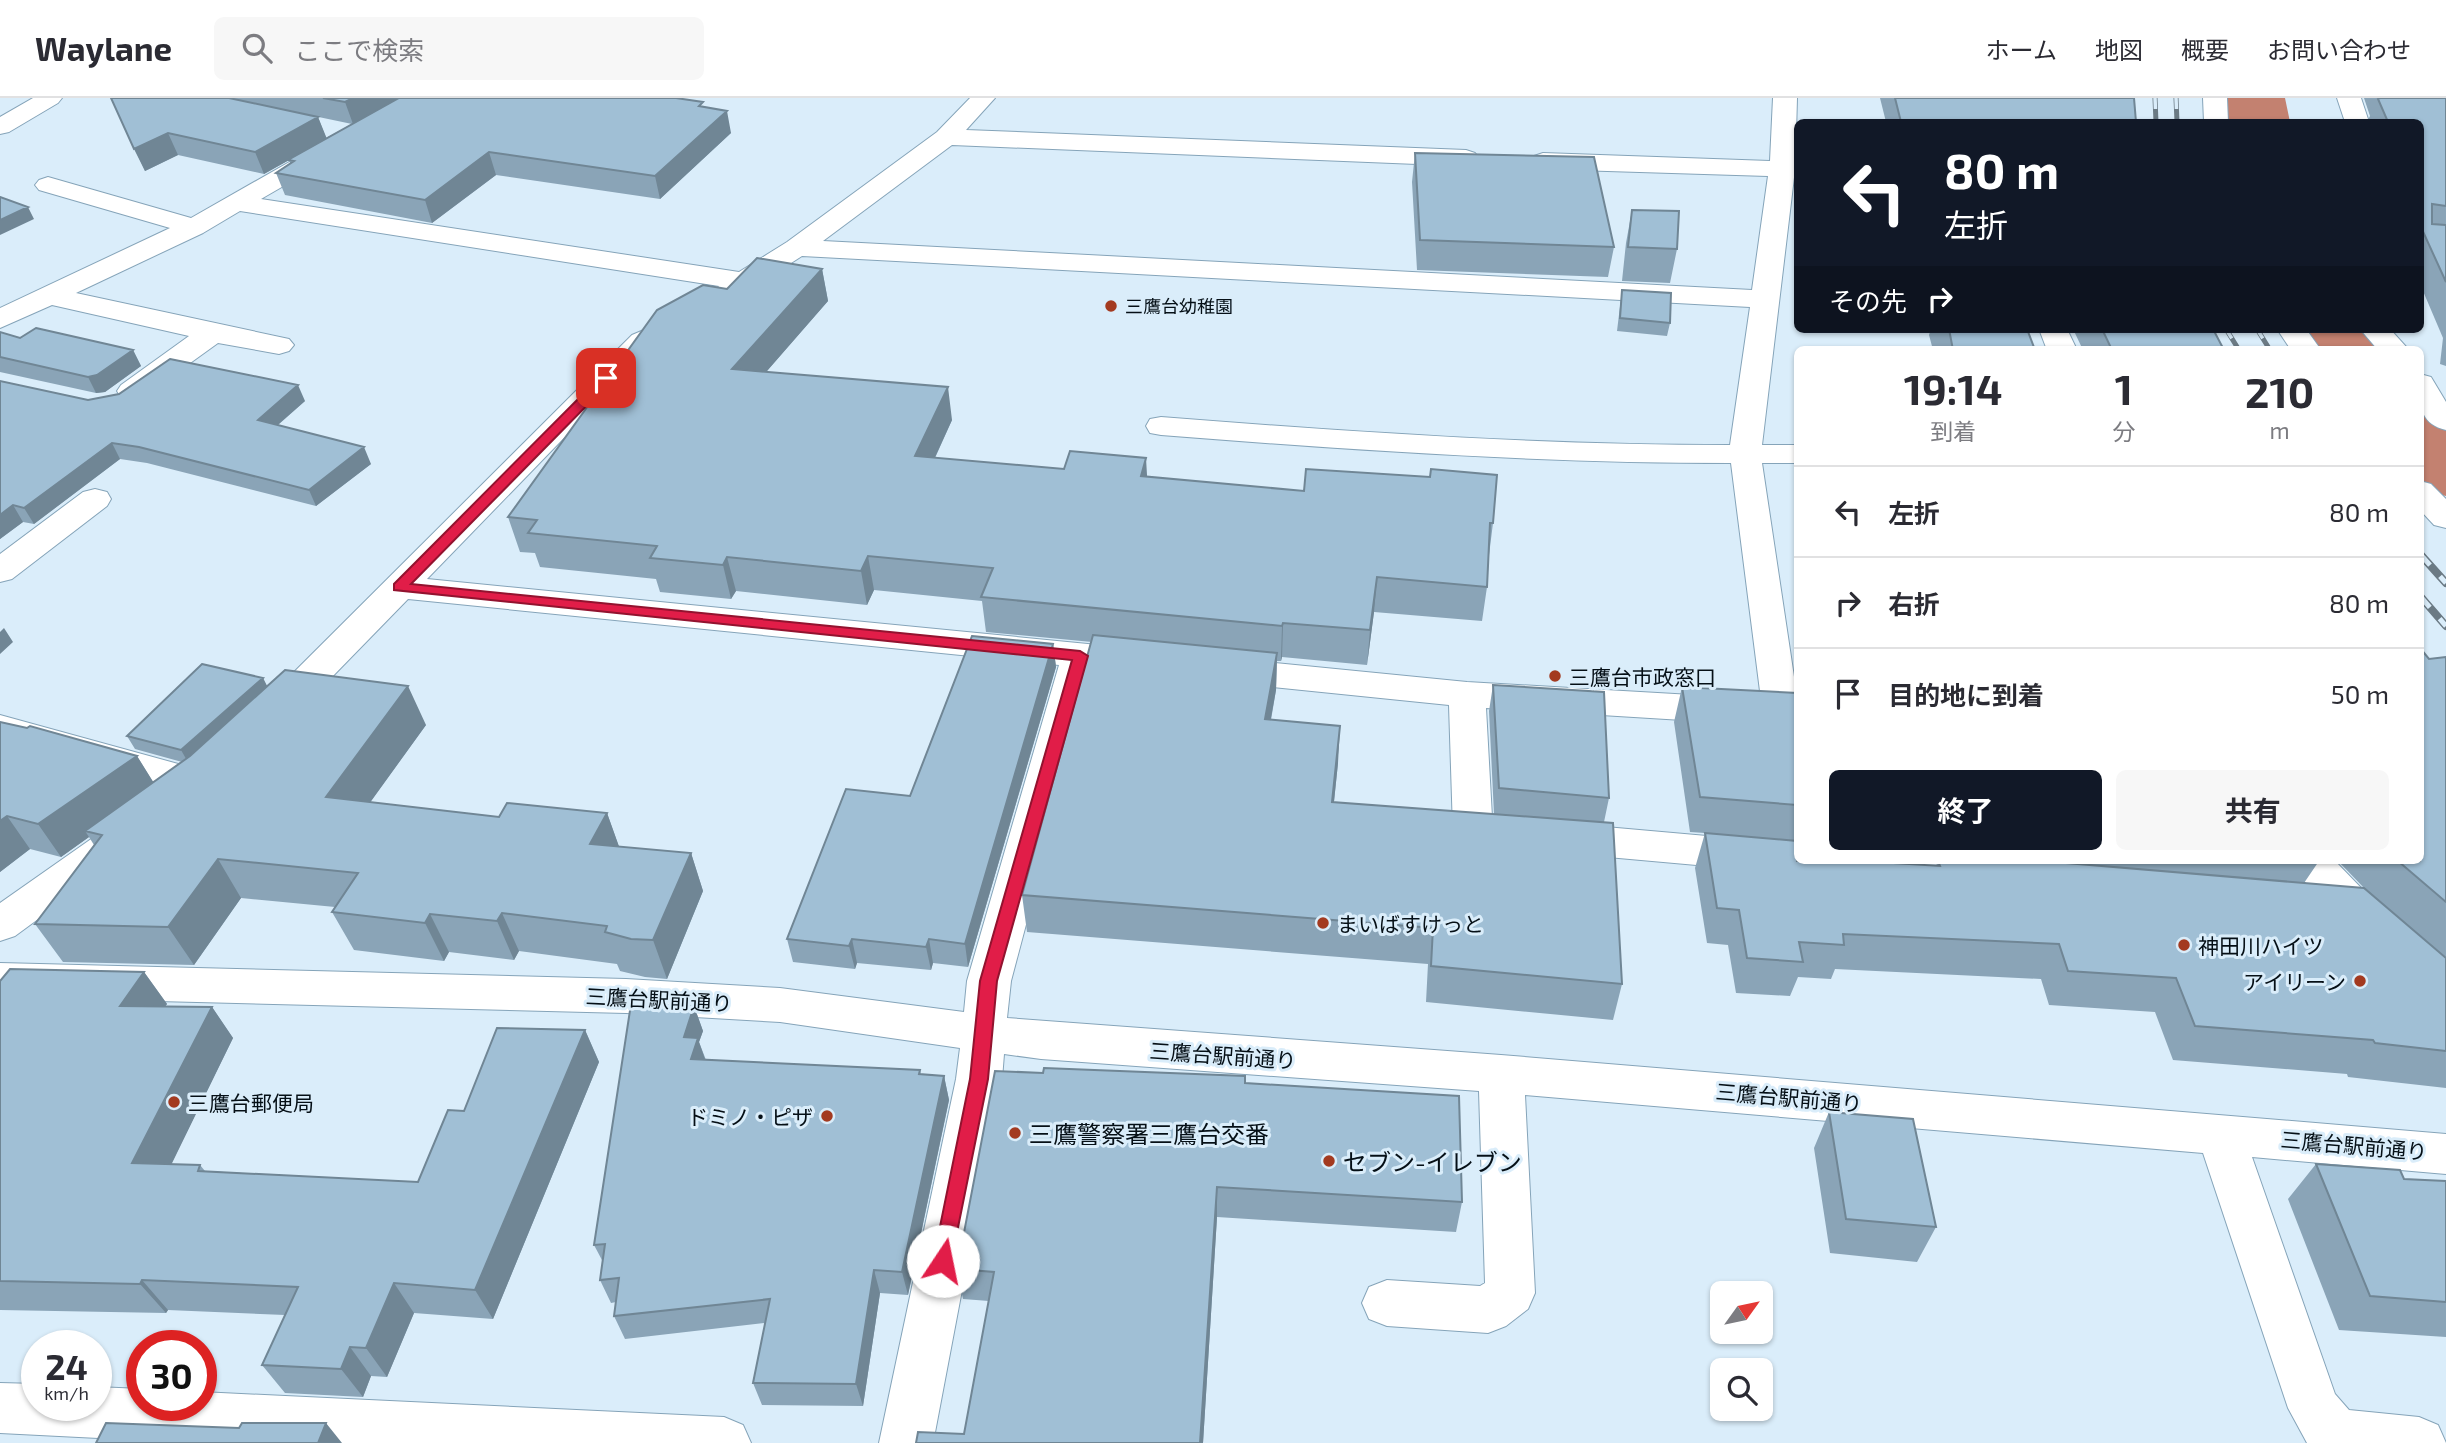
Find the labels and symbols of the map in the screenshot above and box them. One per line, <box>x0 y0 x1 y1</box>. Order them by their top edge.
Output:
place label: 三鷹台幼稚園 <box>1125 295 1233 317</box>
marker: 三鷹台幼稚園 <box>1103 298 1119 314</box>
pin <box>576 348 636 408</box>
place label: 三鷹台市政窓口 <box>1569 664 1716 689</box>
marker: 三鷹台市政窓口 <box>1547 668 1563 684</box>
place label: まいばすけっと <box>1337 911 1484 936</box>
marker: まいばすけっと <box>1315 915 1331 931</box>
place label: 神田川ハイツ <box>2198 933 2324 958</box>
marker: 神田川ハイツ <box>2176 937 2192 953</box>
place label: アイリーン <box>2243 969 2346 994</box>
marker: アイリーン <box>2352 973 2368 989</box>
street label: 三鷹台駅前通り <box>585 983 733 1015</box>
street label: 三鷹台駅前通り <box>1149 1037 1297 1073</box>
street label: 三鷹台駅前通り <box>1715 1078 1863 1116</box>
place label: 三鷹台郵便局 <box>188 1090 314 1115</box>
marker: 三鷹台郵便局 <box>166 1094 182 1110</box>
place label: ドミノ・ピザ <box>687 1104 813 1129</box>
marker: ドミノ・ピザ <box>819 1108 835 1124</box>
place label: 三鷹警察署三鷹台交番 <box>1029 1119 1269 1148</box>
marker: 三鷹警察署三鷹台交番 <box>1007 1125 1023 1141</box>
street label: 三鷹台駅前通り <box>2280 1126 2428 1164</box>
place label: セブン-イレブン <box>1343 1147 1522 1176</box>
marker: セブン-イレブン <box>1321 1153 1337 1169</box>
position arrow <box>906 1224 980 1298</box>
north arrow <box>1710 1281 1773 1344</box>
speed limit sign: 30 <box>126 1330 217 1421</box>

